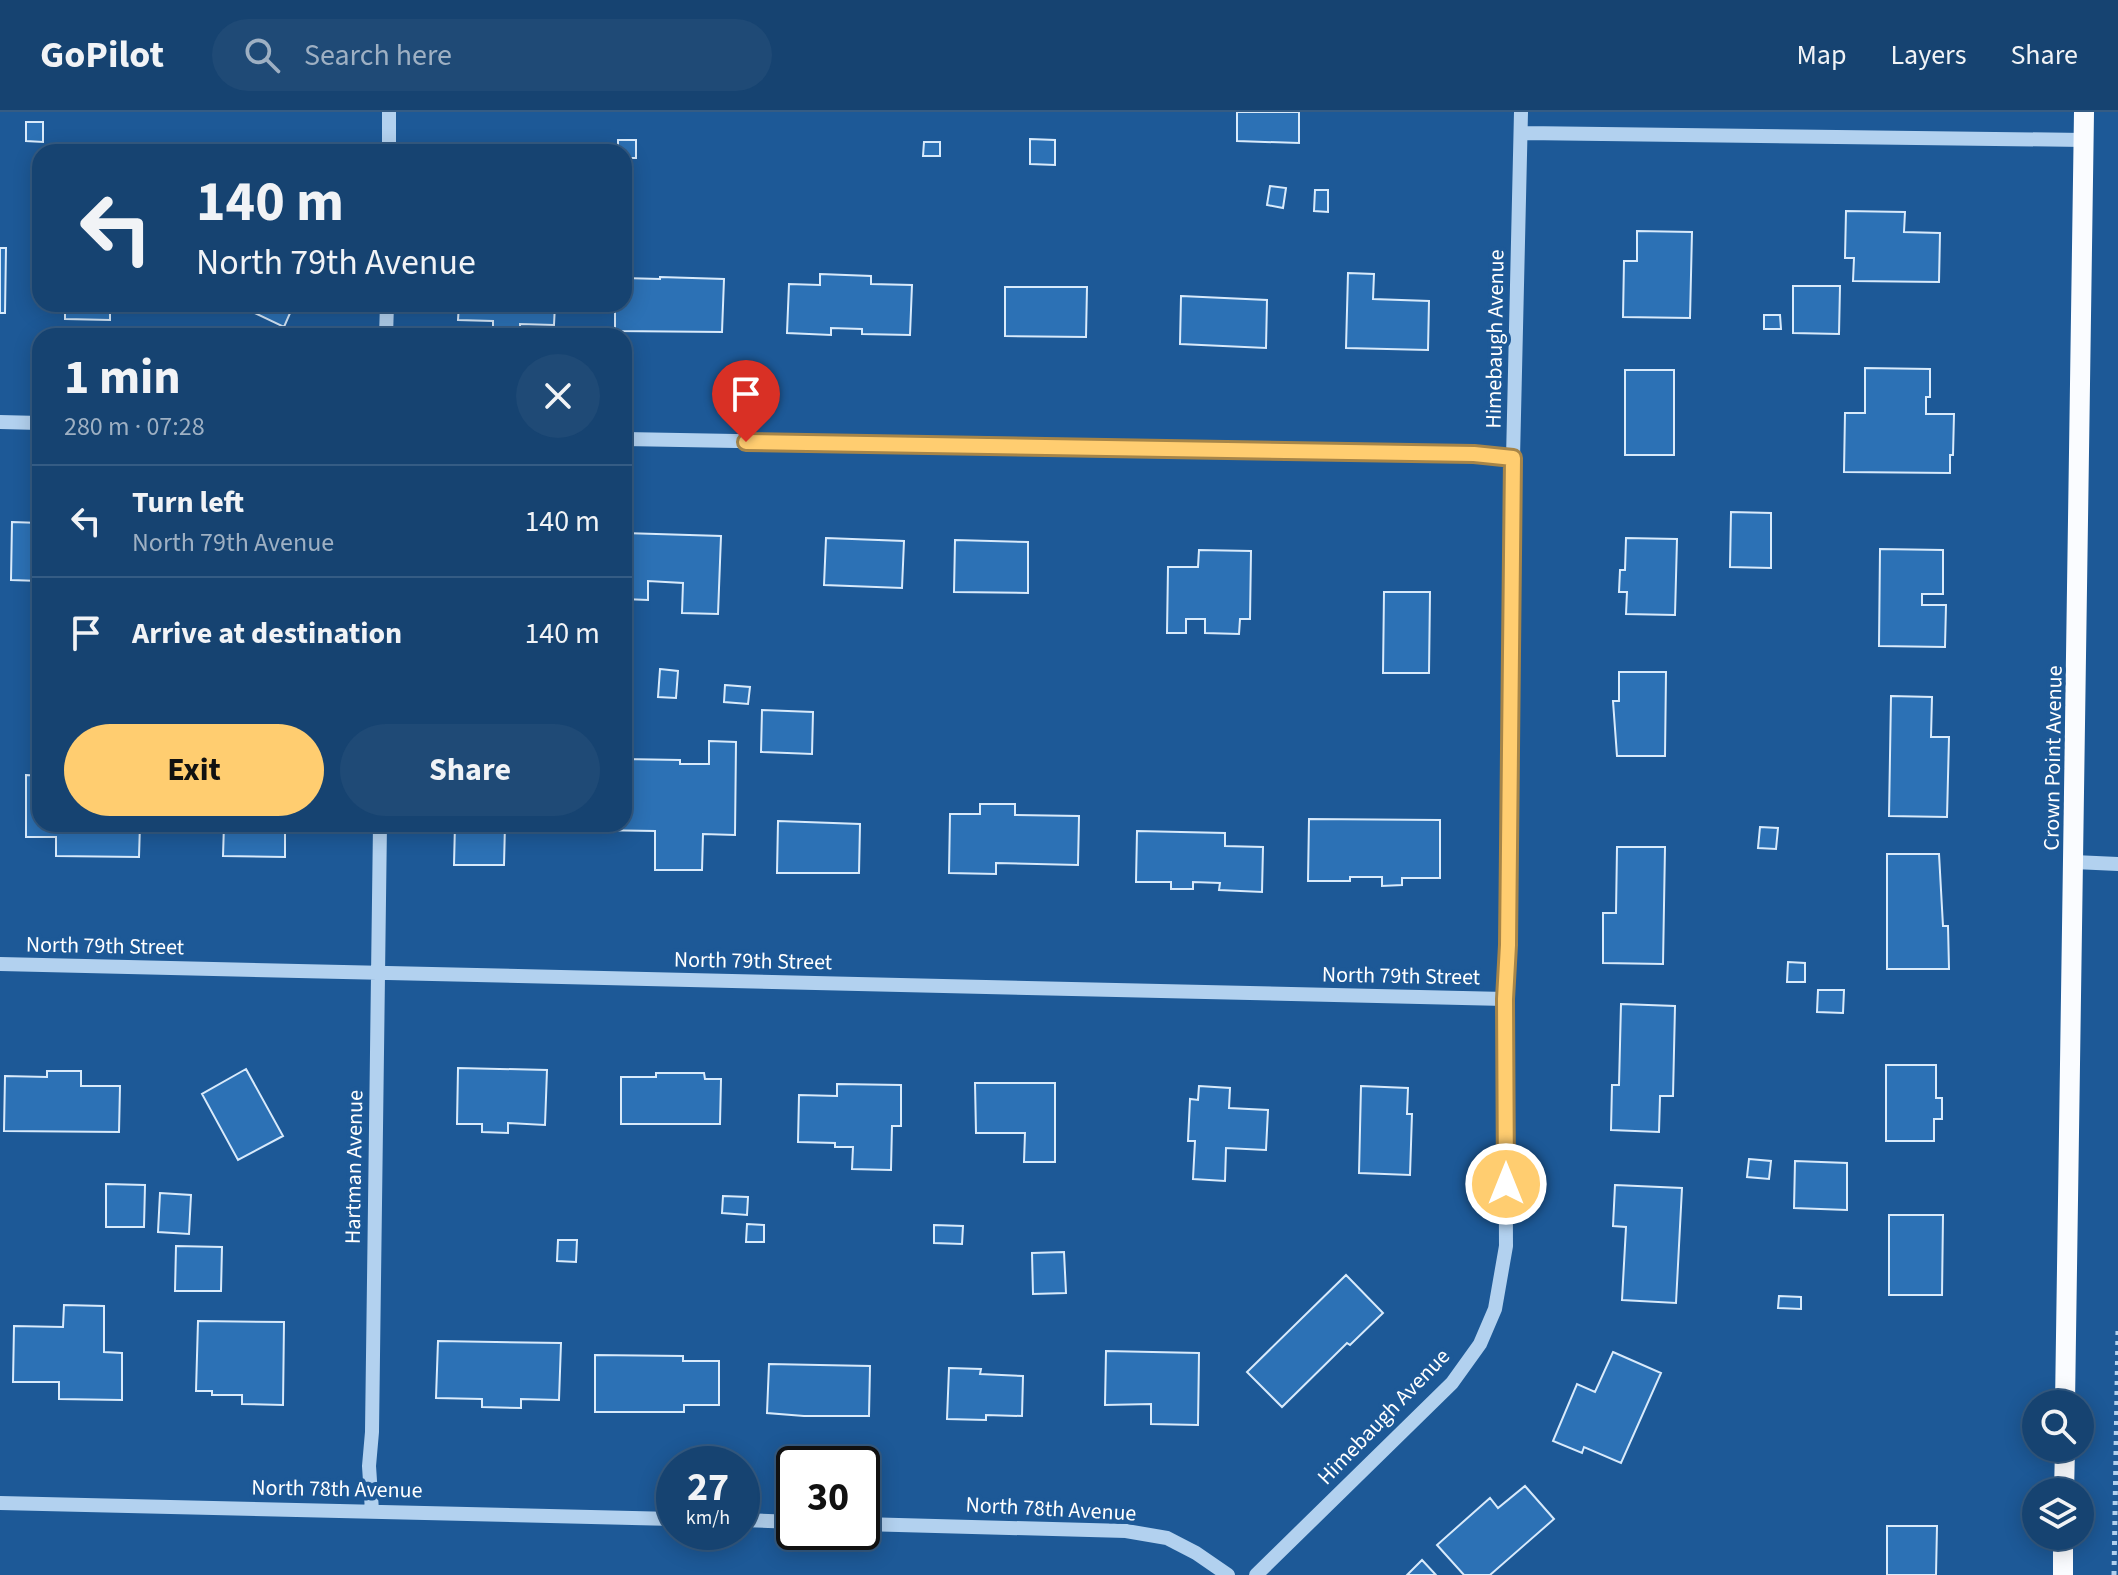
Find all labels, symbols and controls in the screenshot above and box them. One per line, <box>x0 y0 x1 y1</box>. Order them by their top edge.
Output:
search box <box>212 19 772 91</box>
text: GoPilot <box>40 28 164 82</box>
icon: search <box>240 33 284 77</box>
text: Search here <box>304 34 452 77</box>
text: Map <box>1796 35 1846 75</box>
text: Layers <box>1890 35 1966 75</box>
text: Share <box>2010 35 2078 75</box>
text: 140 m <box>196 163 344 242</box>
icon: left <box>64 176 168 280</box>
text: North 79th Avenue <box>196 237 476 288</box>
street label: Himebaugh Avenue <box>1477 249 1513 429</box>
text: 1 min <box>64 344 181 412</box>
button: close <box>516 354 600 438</box>
pin <box>712 360 780 442</box>
icon: arrive <box>724 372 768 416</box>
text: 280 m · 07:28 <box>64 408 205 445</box>
text: Turn left <box>132 481 244 524</box>
icon: left <box>64 499 108 543</box>
text: 140 m <box>524 500 600 543</box>
text: North 79th Avenue <box>132 524 334 561</box>
icon: arrive <box>64 611 108 655</box>
text: Arrive at destination <box>132 612 402 655</box>
text: 140 m <box>524 612 600 655</box>
street label: Crown Point Avenue <box>2035 665 2071 851</box>
button: Exit <box>64 724 324 816</box>
button: Share <box>340 724 600 816</box>
street label: North 79th Street <box>26 929 185 963</box>
street label: North 79th Street <box>674 944 833 978</box>
street label: North 79th Street <box>1322 959 1481 993</box>
street label: Hartman Avenue <box>337 1090 371 1244</box>
position arrow <box>1464 1142 1548 1226</box>
street label: Himebaugh Avenue <box>1310 1341 1457 1492</box>
map controls <box>2022 1390 2094 1550</box>
button: search <box>2022 1390 2094 1462</box>
speed limit sign: 30 <box>776 1446 880 1550</box>
text: 27 <box>687 1459 729 1516</box>
street label: North 78th Avenue <box>251 1472 423 1506</box>
button: layers <box>2022 1478 2094 1550</box>
street label: North 78th Avenue <box>965 1489 1137 1529</box>
text: km/h <box>686 1504 730 1532</box>

